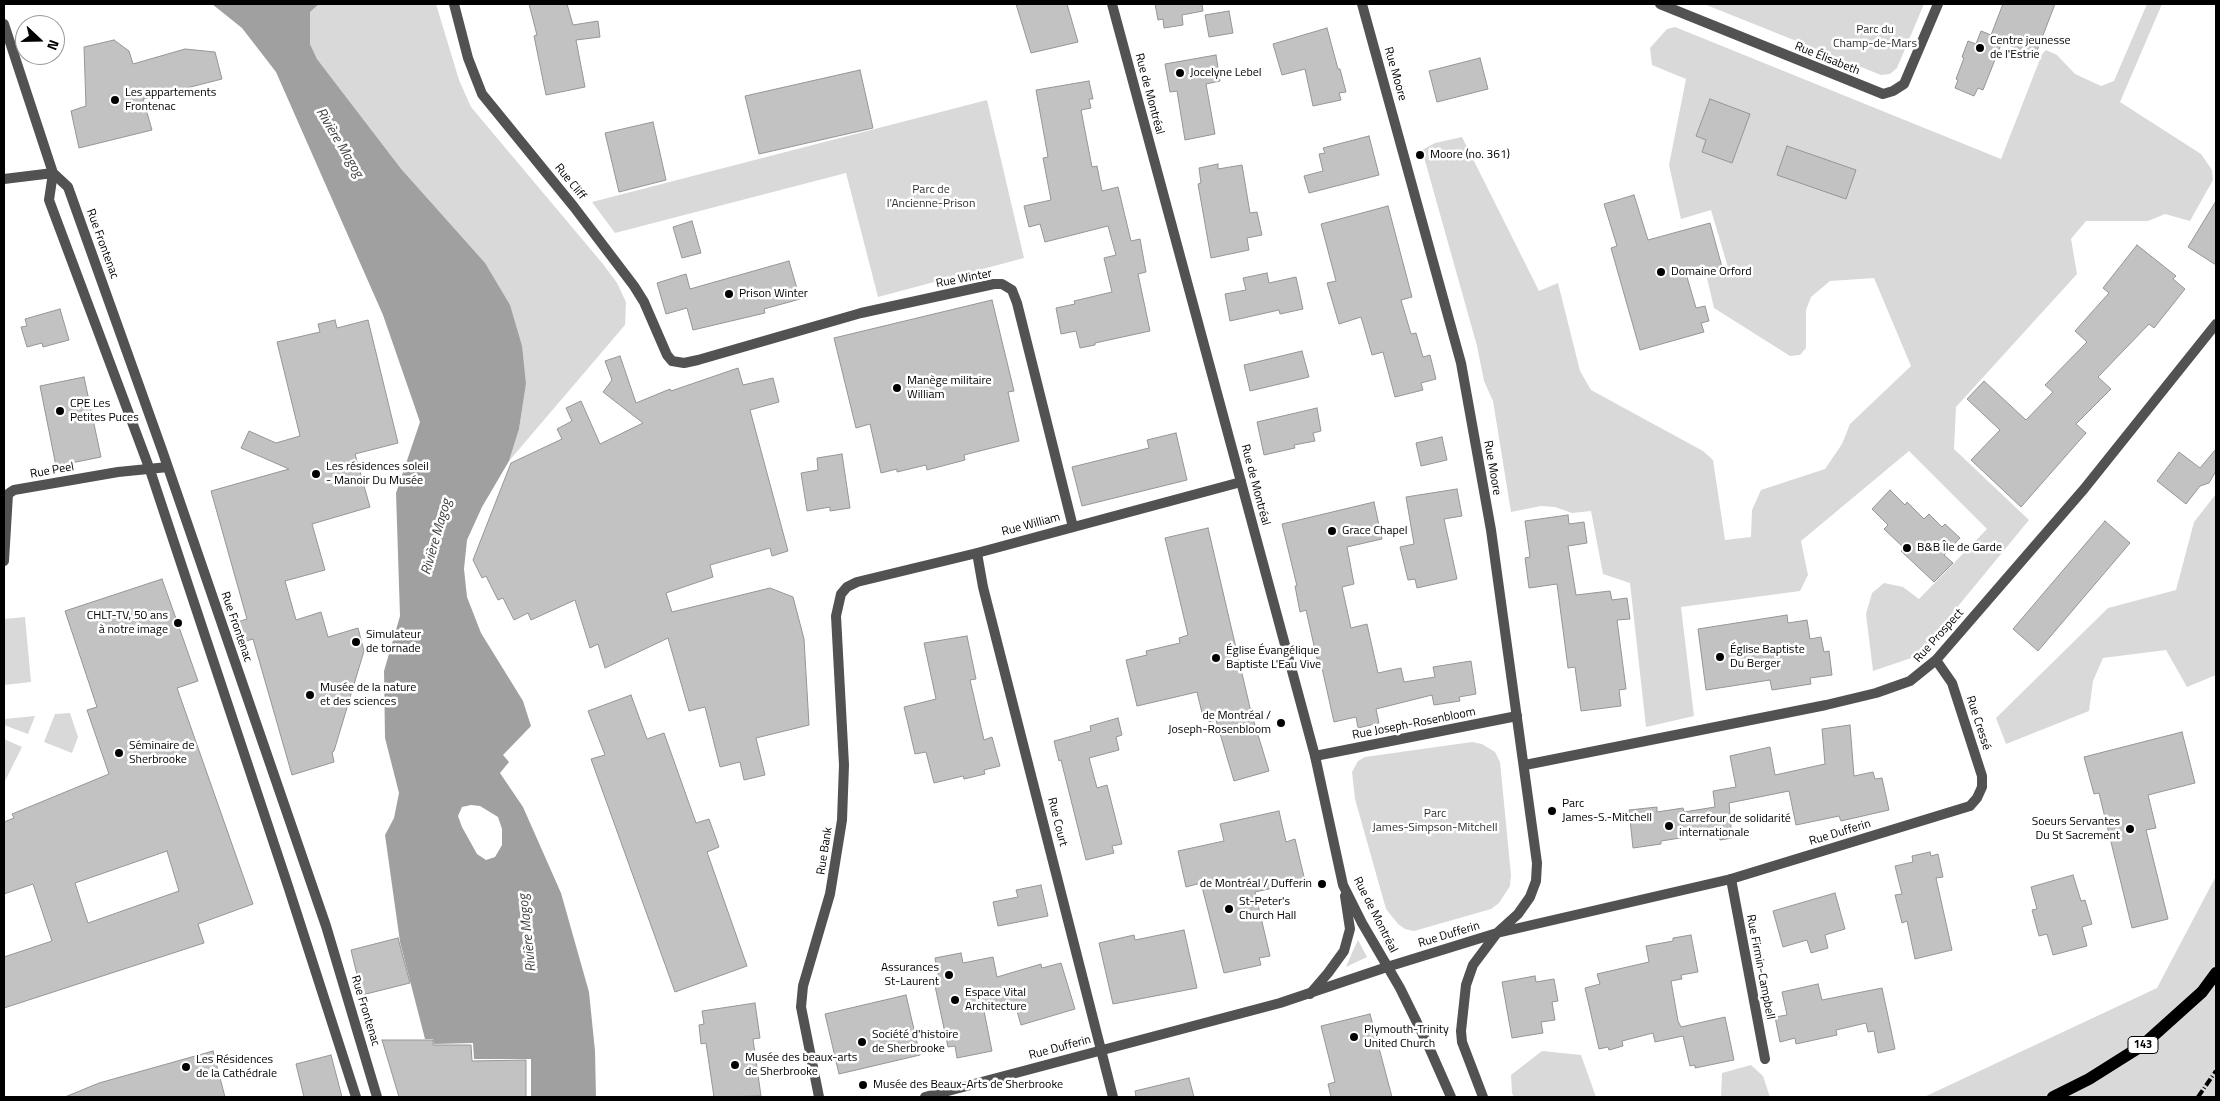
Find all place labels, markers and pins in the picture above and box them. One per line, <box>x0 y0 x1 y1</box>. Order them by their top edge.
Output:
place label: Centre jeunesse de l'Estrie <box>1990 34 2071 62</box>
marker: Centre jeunesse de l'Estrie <box>1974 42 1986 54</box>
place label: Jocelyne Lebel <box>1190 66 1262 80</box>
marker: Jocelyne Lebel <box>1174 67 1186 79</box>
place label: Les appartements Frontenac <box>125 86 216 114</box>
marker: Les appartements Frontenac <box>109 94 121 106</box>
place label: Moore (no. 361) <box>1430 148 1510 162</box>
marker: Moore (no. 361) <box>1414 149 1426 161</box>
place label: Domaine Orford <box>1671 265 1752 279</box>
marker: Domaine Orford <box>1655 266 1667 278</box>
place label: Prison Winter <box>739 287 808 301</box>
marker: Prison Winter <box>723 288 735 300</box>
place label: Manège militaire William <box>907 374 991 402</box>
marker: Manège militaire William <box>891 382 903 394</box>
place label: CPE Les Petites Puces <box>70 397 139 425</box>
marker: CPE Les Petites Puces <box>54 405 66 417</box>
place label: Les résidences soleil - Manoir Du Musée <box>326 460 429 488</box>
marker: Les résidences soleil - Manoir Du Musée <box>310 468 322 480</box>
place label: Grace Chapel <box>1342 524 1408 538</box>
marker: Grace Chapel <box>1326 525 1338 537</box>
place label: B&B Île de Garde <box>1917 541 2002 555</box>
marker: B&B Île de Garde <box>1901 542 1913 554</box>
place label: CHLT-TV, 50 ans à notre image <box>87 609 168 637</box>
marker: CHLT-TV, 50 ans à notre image <box>172 617 184 629</box>
place label: Simulateur de tornade <box>366 628 421 656</box>
marker: Simulateur de tornade <box>350 636 362 648</box>
place label: Église Baptiste Du Berger <box>1730 643 1805 671</box>
place label: Église Évangélique Baptiste L'Eau Vive <box>1226 644 1321 672</box>
marker: Église Baptiste Du Berger <box>1714 651 1726 663</box>
marker: Église Évangélique Baptiste L'Eau Vive <box>1210 652 1222 664</box>
place label: Musée de la nature et des sciences <box>320 681 416 709</box>
marker: Musée de la nature et des sciences <box>304 689 316 701</box>
place label: de Montréal / Joseph-Rosenbloom <box>1168 709 1271 737</box>
marker: de Montréal / Joseph-Rosenbloom <box>1275 717 1287 729</box>
place label: Séminaire de Sherbrooke <box>129 739 194 767</box>
marker: Séminaire de Sherbrooke <box>113 747 125 759</box>
place label: Parc James-S.-Mitchell <box>1562 797 1652 825</box>
marker: Parc James-S.-Mitchell <box>1546 805 1558 817</box>
place label: Carrefour de solidarité internationale <box>1679 812 1791 840</box>
place label: Soeurs Servantes Du St Sacrement <box>2032 815 2120 843</box>
marker: Carrefour de solidarité internationale <box>1663 820 1675 832</box>
marker: Soeurs Servantes Du St Sacrement <box>2124 823 2136 835</box>
place label: de Montréal / Dufferin <box>1200 877 1312 891</box>
marker: de Montréal / Dufferin <box>1316 878 1328 890</box>
place label: St-Peter's Church Hall <box>1239 895 1296 923</box>
marker: St-Peter's Church Hall <box>1223 903 1235 915</box>
place label: Assurances St-Laurent <box>881 961 939 989</box>
marker: Assurances St-Laurent <box>943 969 955 981</box>
place label: Espace Vital Architecture <box>965 986 1027 1014</box>
marker: Espace Vital Architecture <box>949 994 961 1006</box>
place label: Plymouth-Trinity United Church <box>1364 1023 1449 1051</box>
place label: Société d'histoire de Sherbrooke <box>872 1028 958 1056</box>
marker: Plymouth-Trinity United Church <box>1348 1031 1360 1043</box>
marker: Société d'histoire de Sherbrooke <box>856 1036 868 1048</box>
place label: Musée des beaux-arts de Sherbrooke <box>745 1051 857 1079</box>
place label: Les Résidences de la Cathédrale <box>196 1053 277 1081</box>
marker: Musée des beaux-arts de Sherbrooke <box>729 1059 741 1071</box>
marker: Les Résidences de la Cathédrale <box>180 1061 192 1073</box>
place label: Musée des Beaux-Arts de Sherbrooke <box>873 1078 1063 1092</box>
marker: Musée des Beaux-Arts de Sherbrooke <box>857 1079 869 1091</box>

